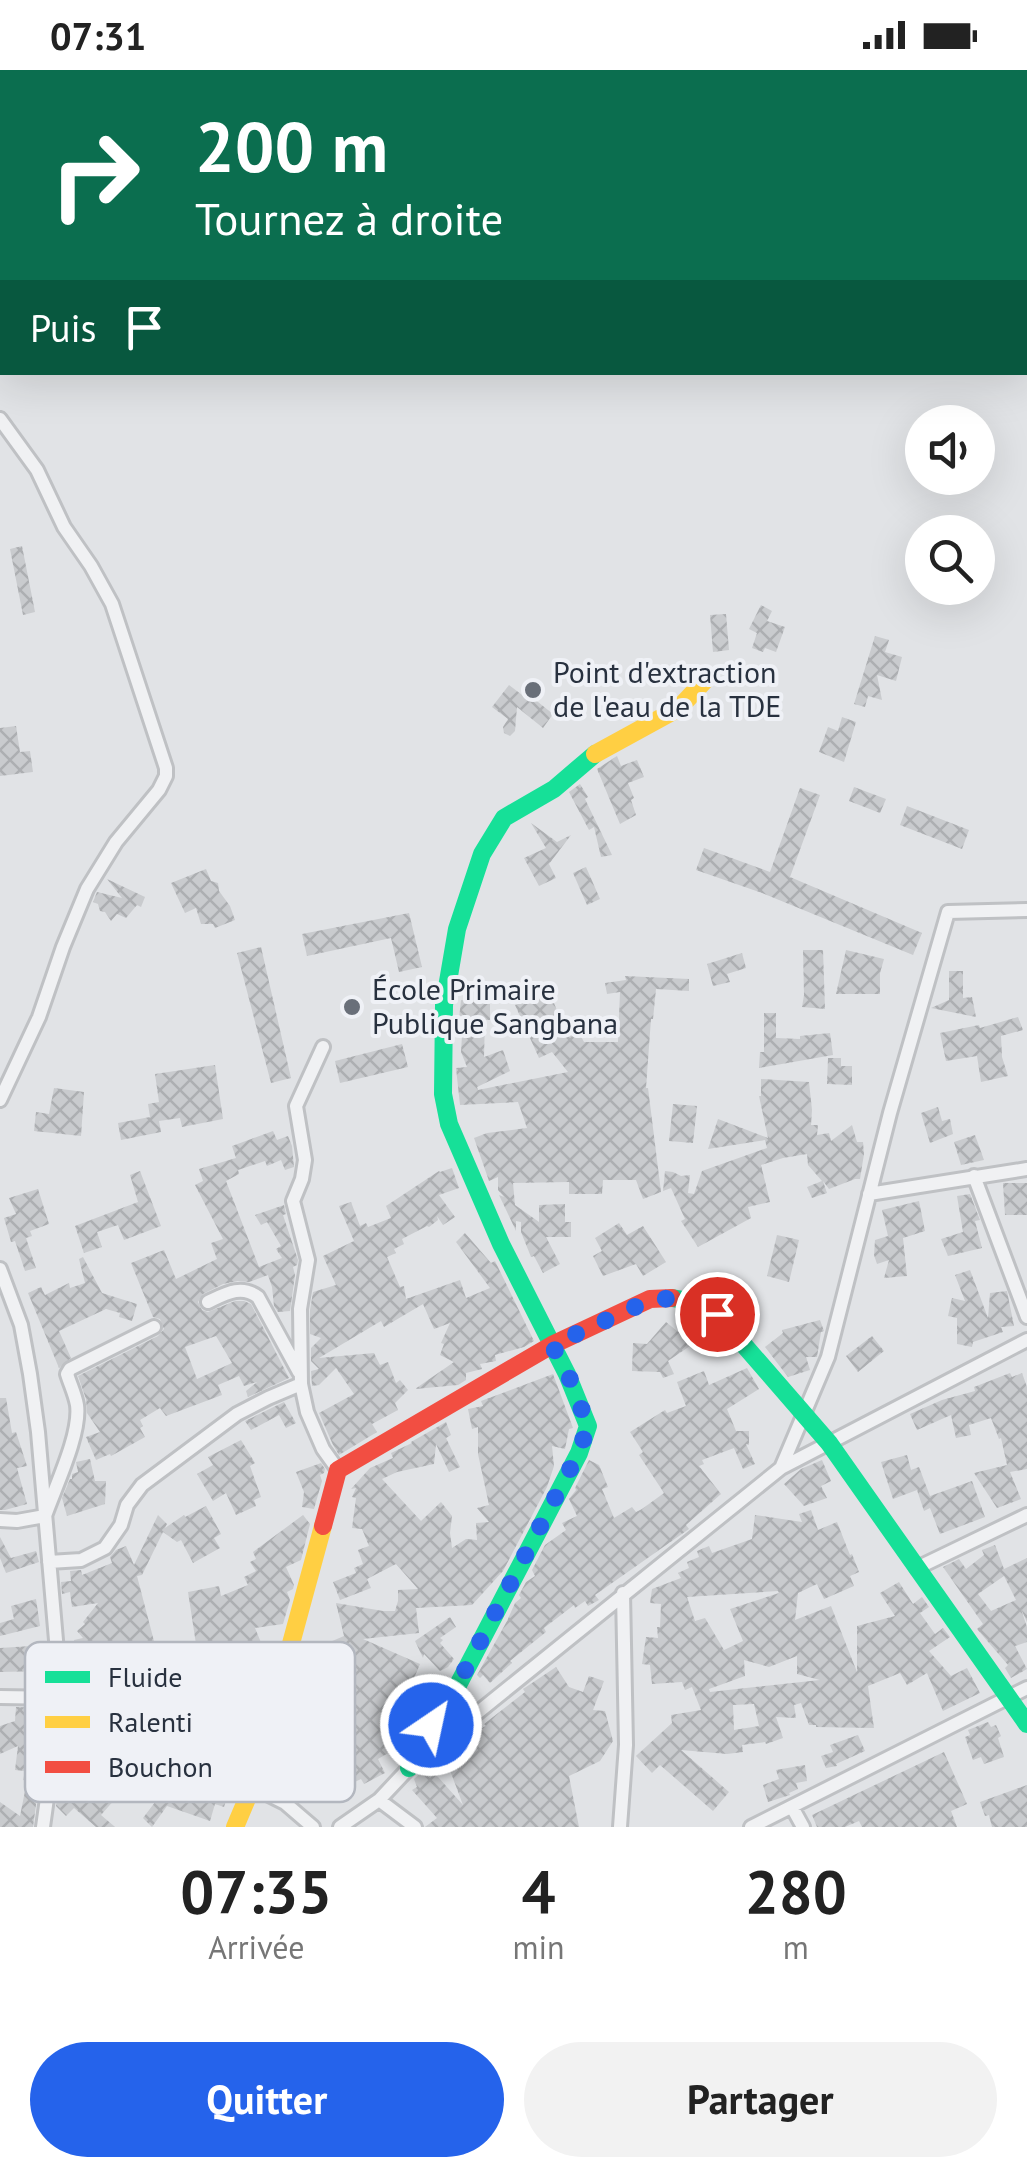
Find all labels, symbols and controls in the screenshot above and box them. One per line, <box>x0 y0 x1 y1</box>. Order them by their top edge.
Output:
text: 07:31 <box>50 11 146 60</box>
text: 200 m <box>195 101 388 191</box>
icon: right <box>30 110 160 240</box>
text: Tournez à droite <box>195 189 503 247</box>
icon: arrive <box>117 300 172 355</box>
text: Puis <box>30 303 97 352</box>
map controls <box>905 405 995 605</box>
button: sound <box>905 405 995 495</box>
button: search <box>905 515 995 605</box>
place label: Point d'extraction de l'eau de la TDE <box>553 652 781 725</box>
marker: Point d'extraction de l'eau de la TDE <box>522 679 544 701</box>
place label: École Primaire Publique Sangbana <box>372 969 618 1042</box>
marker: École Primaire Publique Sangbana <box>341 996 363 1018</box>
pin <box>675 1272 760 1357</box>
icon: arrive <box>690 1287 745 1342</box>
legend <box>25 1642 355 1802</box>
text: Fluide <box>108 1658 183 1695</box>
position arrow <box>379 1673 483 1777</box>
text: Ralenti <box>108 1703 193 1740</box>
text: Bouchon <box>108 1748 213 1785</box>
text: 07:35 <box>180 1852 332 1930</box>
text: 4 <box>522 1852 556 1930</box>
text: 280 <box>745 1852 847 1930</box>
text: Arrivée <box>208 1926 304 1968</box>
text: min <box>513 1926 565 1968</box>
text: m <box>783 1926 809 1968</box>
button: Quitter <box>30 2042 504 2157</box>
button: Partager <box>524 2042 997 2157</box>

